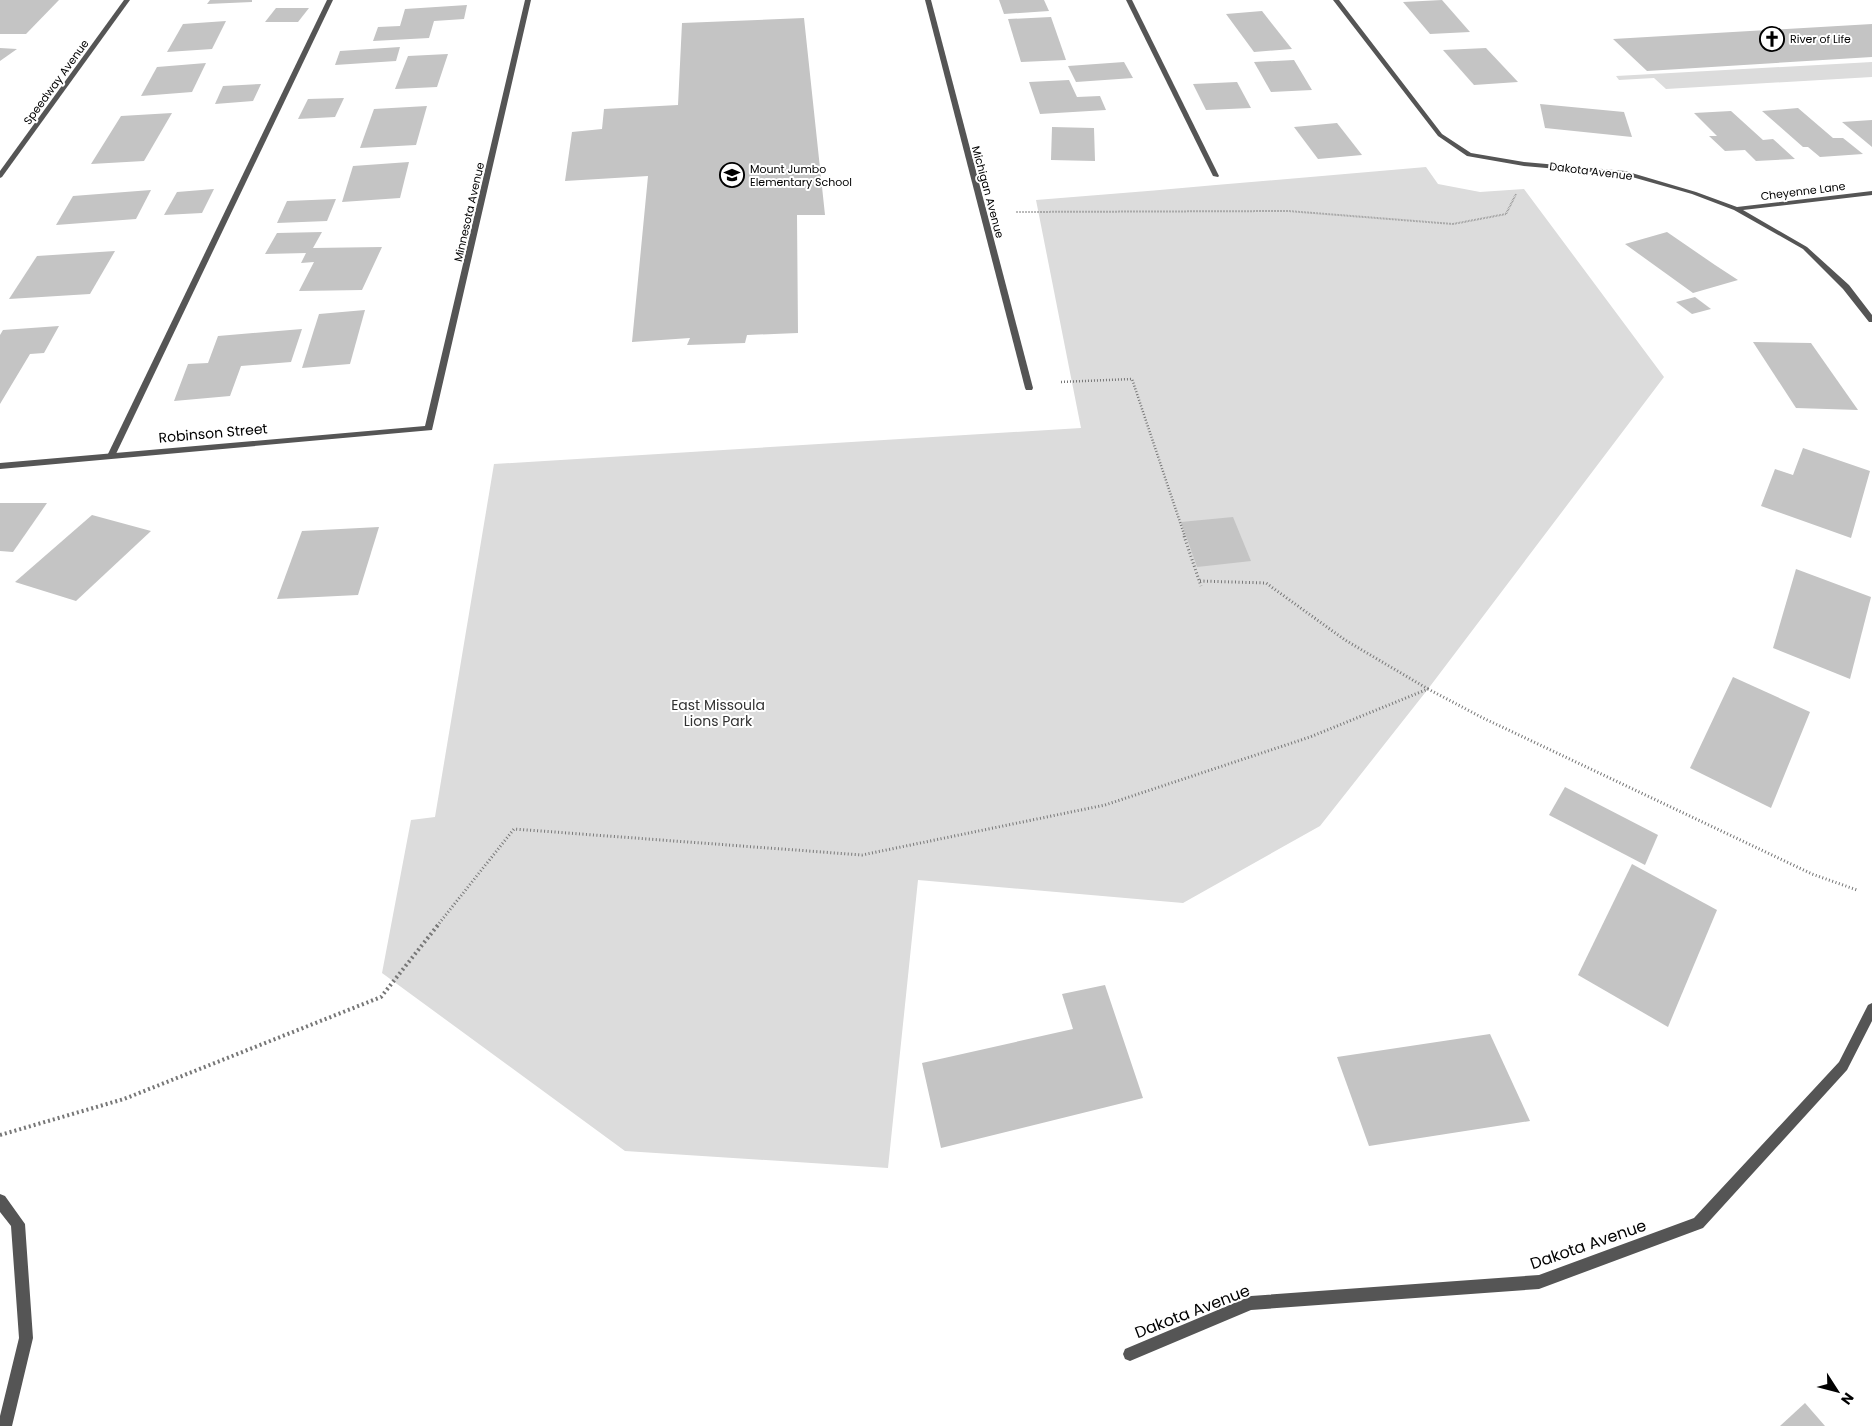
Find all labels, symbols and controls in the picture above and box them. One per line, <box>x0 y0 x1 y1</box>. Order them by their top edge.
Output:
church icon: River of Life <box>1759 26 1785 52</box>
place label: River of Life <box>1790 31 1851 47</box>
street label: Speedway Avenue <box>20 36 93 128</box>
street label: Michigan Avenue <box>968 144 1008 240</box>
street label: Dakota Avenue <box>1549 158 1634 184</box>
street label: Minnesota Avenue <box>450 161 488 263</box>
place label: Mount Jumbo Elementary School <box>750 161 852 190</box>
school or university icon: Mount Jumbo Elementary School <box>719 162 745 188</box>
street label: Cheyenne Lane <box>1760 178 1846 204</box>
street label: Robinson Street <box>158 418 268 448</box>
park label: East Missoula Lions Park <box>671 695 765 731</box>
street label: Dakota Avenue <box>1527 1214 1649 1275</box>
street label: Dakota Avenue <box>1131 1279 1253 1344</box>
north arrow <box>1812 1366 1862 1416</box>
text: N <box>1836 1389 1859 1409</box>

